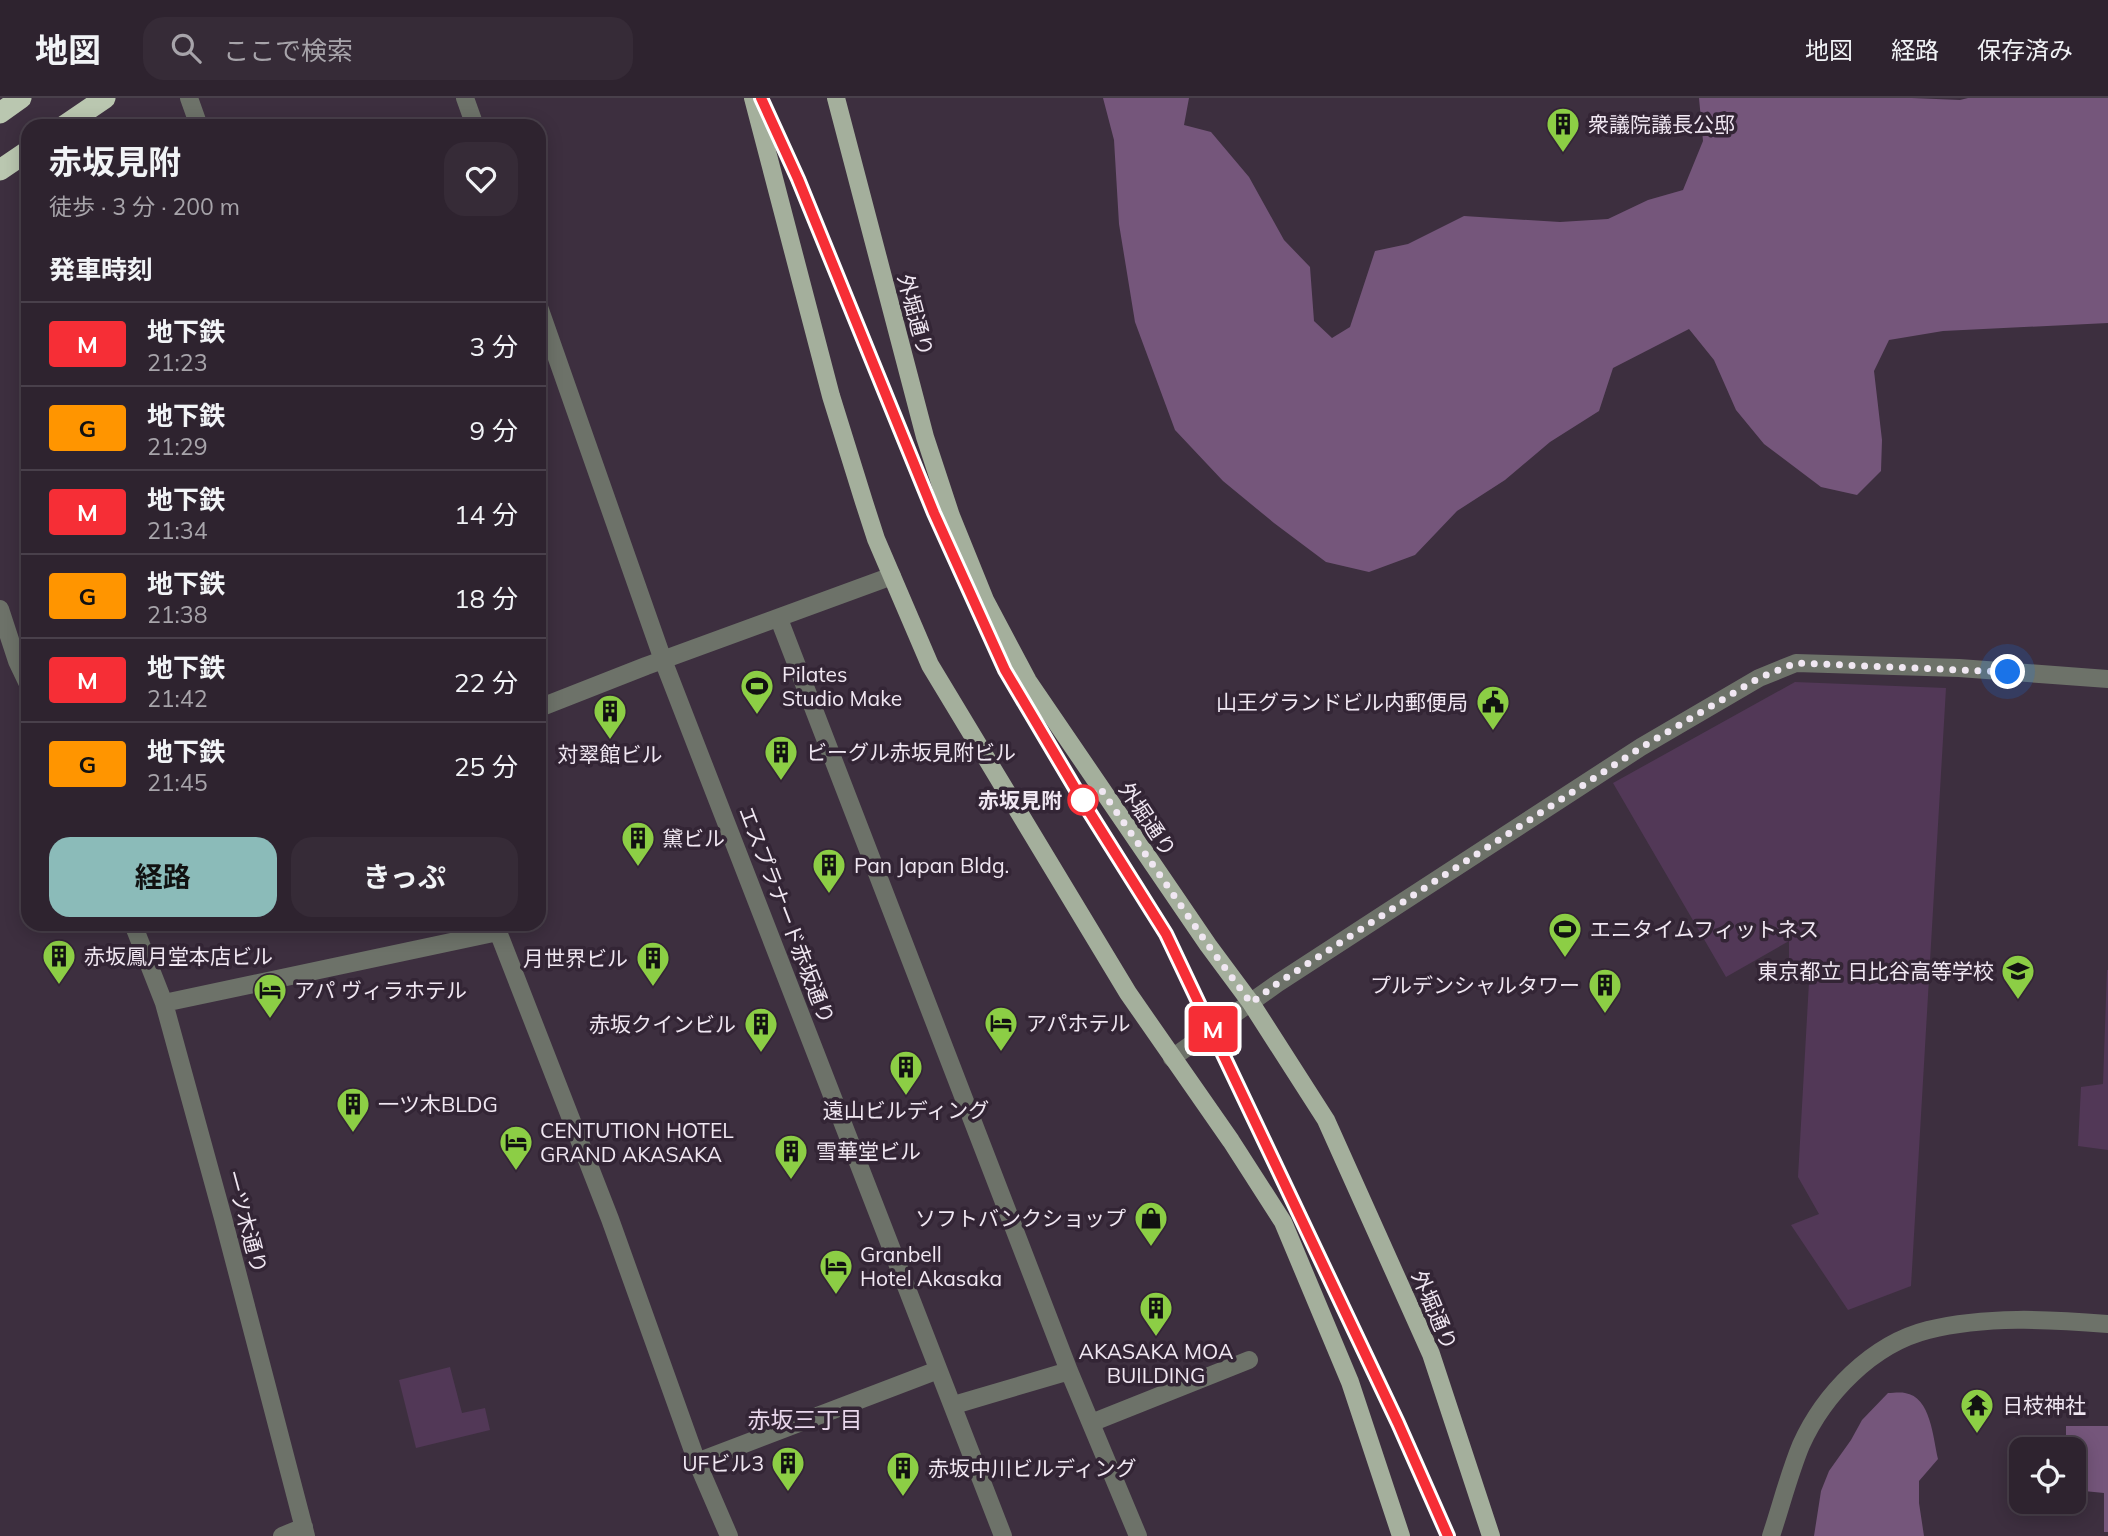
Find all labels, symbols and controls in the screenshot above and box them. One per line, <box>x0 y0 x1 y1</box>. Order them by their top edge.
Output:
search box <box>143 17 633 80</box>
text: 地図 <box>35 29 101 70</box>
icon: search <box>167 29 205 67</box>
text: ここで検索 <box>223 34 353 67</box>
text: 地図 <box>1805 35 1853 65</box>
text: 経路 <box>1891 35 1939 65</box>
text: 保存済み <box>1977 35 2073 65</box>
building icon: 衆議院議長公邸 <box>1544 105 1582 154</box>
place label: 衆議院議長公邸 <box>1588 111 1735 137</box>
text: 赤坂見附 <box>49 141 181 182</box>
button: heart <box>444 142 518 216</box>
text: 徒歩 · 3 分 · 200 m <box>49 192 240 221</box>
text: 発車時刻 <box>49 253 153 286</box>
street label: 外堀通り <box>893 271 939 359</box>
text: 地下鉄 <box>147 315 225 348</box>
text: M <box>77 329 98 359</box>
text: 3 分 <box>470 330 518 363</box>
text: 21:23 <box>147 348 207 377</box>
text: 地下鉄 <box>147 399 225 432</box>
text: G <box>79 413 96 443</box>
text: 9 分 <box>470 414 518 447</box>
text: 21:29 <box>147 432 207 461</box>
text: 地下鉄 <box>147 483 225 516</box>
text: M <box>77 497 98 527</box>
text: 14 分 <box>454 498 518 531</box>
text: 21:34 <box>147 516 207 545</box>
text: 地下鉄 <box>147 567 225 600</box>
text: G <box>79 581 96 611</box>
text: 18 分 <box>454 582 518 615</box>
text: 21:38 <box>147 600 207 629</box>
text: 地下鉄 <box>147 651 225 684</box>
your location <box>1990 654 2025 689</box>
place label: Pilates Studio Make <box>782 661 902 711</box>
text: M <box>77 665 98 695</box>
text: 22 分 <box>454 666 518 699</box>
sports icon: Pilates Studio Make <box>738 667 776 716</box>
public building icon: 山王グランドビル内郵便局 <box>1474 683 1512 732</box>
text: 21:42 <box>147 684 207 713</box>
place label: 山王グランドビル内郵便局 <box>1216 689 1468 715</box>
building icon: 対翠館ビル <box>591 692 629 741</box>
building icon: ビーグル赤坂見附ビル <box>762 733 800 782</box>
text: 地下鉄 <box>147 735 225 768</box>
place label: ビーグル赤坂見附ビル <box>806 739 1016 765</box>
place label: 対翠館ビル <box>558 741 663 767</box>
text: G <box>79 749 96 779</box>
text: 25 分 <box>454 750 518 783</box>
text: 21:45 <box>147 768 207 797</box>
street label: 外堀通り <box>1114 777 1182 861</box>
marker: 赤坂見附 <box>1068 785 1098 815</box>
place label: 赤坂見附 <box>978 787 1062 813</box>
street label: エスプラナード赤坂通り <box>733 803 841 1027</box>
building icon: 黛ビル <box>619 819 657 868</box>
place label: 黛ビル <box>662 825 725 851</box>
button: 経路 <box>49 837 277 917</box>
button: きっぷ <box>291 837 518 917</box>
building icon: Pan Japan Bldg. <box>810 846 848 895</box>
place label: Pan Japan Bldg. <box>854 852 1009 878</box>
sports icon: エニタイムフィットネス <box>1546 910 1584 959</box>
place label: エニタイムフィットネス <box>1590 916 1819 942</box>
building icon: 赤坂鳳月堂本店ビル <box>40 937 78 986</box>
building icon: 月世界ビル <box>634 939 672 988</box>
place label: 赤坂鳳月堂本店ビル <box>84 943 273 969</box>
place label: 月世界ビル <box>523 945 628 971</box>
school or university icon: 東京都立 日比谷高等学校 <box>1999 952 2037 1001</box>
place label: 東京都立 日比谷高等学校 <box>1758 958 1994 984</box>
building icon: プルデンシャルタワー <box>1586 966 1624 1015</box>
hotel icon: アパ ヴィラホテル <box>251 971 289 1020</box>
place label: プルデンシャルタワー <box>1370 972 1580 998</box>
place label: アパ ヴィラホテル <box>294 977 467 1003</box>
hotel icon: アパホテル <box>982 1004 1020 1053</box>
building icon: 赤坂クインビル <box>742 1005 780 1054</box>
line badge: M <box>1190 1006 1236 1052</box>
place label: アパホテル <box>1026 1010 1131 1036</box>
place label: 赤坂クインビル <box>589 1011 736 1037</box>
text: M <box>1203 1014 1223 1044</box>
building icon: 遠山ビルディング <box>887 1048 925 1097</box>
building icon: 一ツ木BLDG <box>334 1085 372 1134</box>
place label: 一ツ木BLDG <box>378 1091 498 1117</box>
place label: 遠山ビルディング <box>823 1097 989 1123</box>
place label: CENTUTION HOTEL GRAND AKASAKA <box>540 1117 734 1167</box>
hotel icon: CENTUTION HOTEL GRAND AKASAKA <box>497 1123 535 1172</box>
building icon: 雪華堂ビル <box>772 1132 810 1181</box>
place label: 雪華堂ビル <box>816 1138 921 1164</box>
street label: 一ツ木通り <box>221 1168 273 1276</box>
shop icon: ソフトバンクショップ <box>1132 1199 1170 1248</box>
place label: ソフトバンクショップ <box>915 1205 1126 1231</box>
place label: Granbell Hotel Akasaka <box>860 1241 1002 1291</box>
hotel icon: Granbell Hotel Akasaka <box>817 1247 855 1296</box>
street label: 外堀通り <box>1407 1266 1463 1354</box>
building icon: AKASAKA MOA BUILDING <box>1137 1289 1175 1338</box>
place label: AKASAKA MOA BUILDING <box>1078 1338 1234 1388</box>
temple icon: 日枝神社 <box>1958 1386 1996 1435</box>
place label: 日枝神社 <box>2002 1392 2086 1418</box>
district label: 赤坂三丁目 <box>748 1405 863 1434</box>
map controls <box>2009 1437 2086 1514</box>
button: locate <box>2009 1437 2086 1514</box>
building icon: UFビル3 <box>769 1444 807 1493</box>
building icon: 赤坂中川ビルディング <box>884 1449 922 1498</box>
place label: UFビル3 <box>682 1450 764 1476</box>
place label: 赤坂中川ビルディング <box>928 1455 1137 1481</box>

